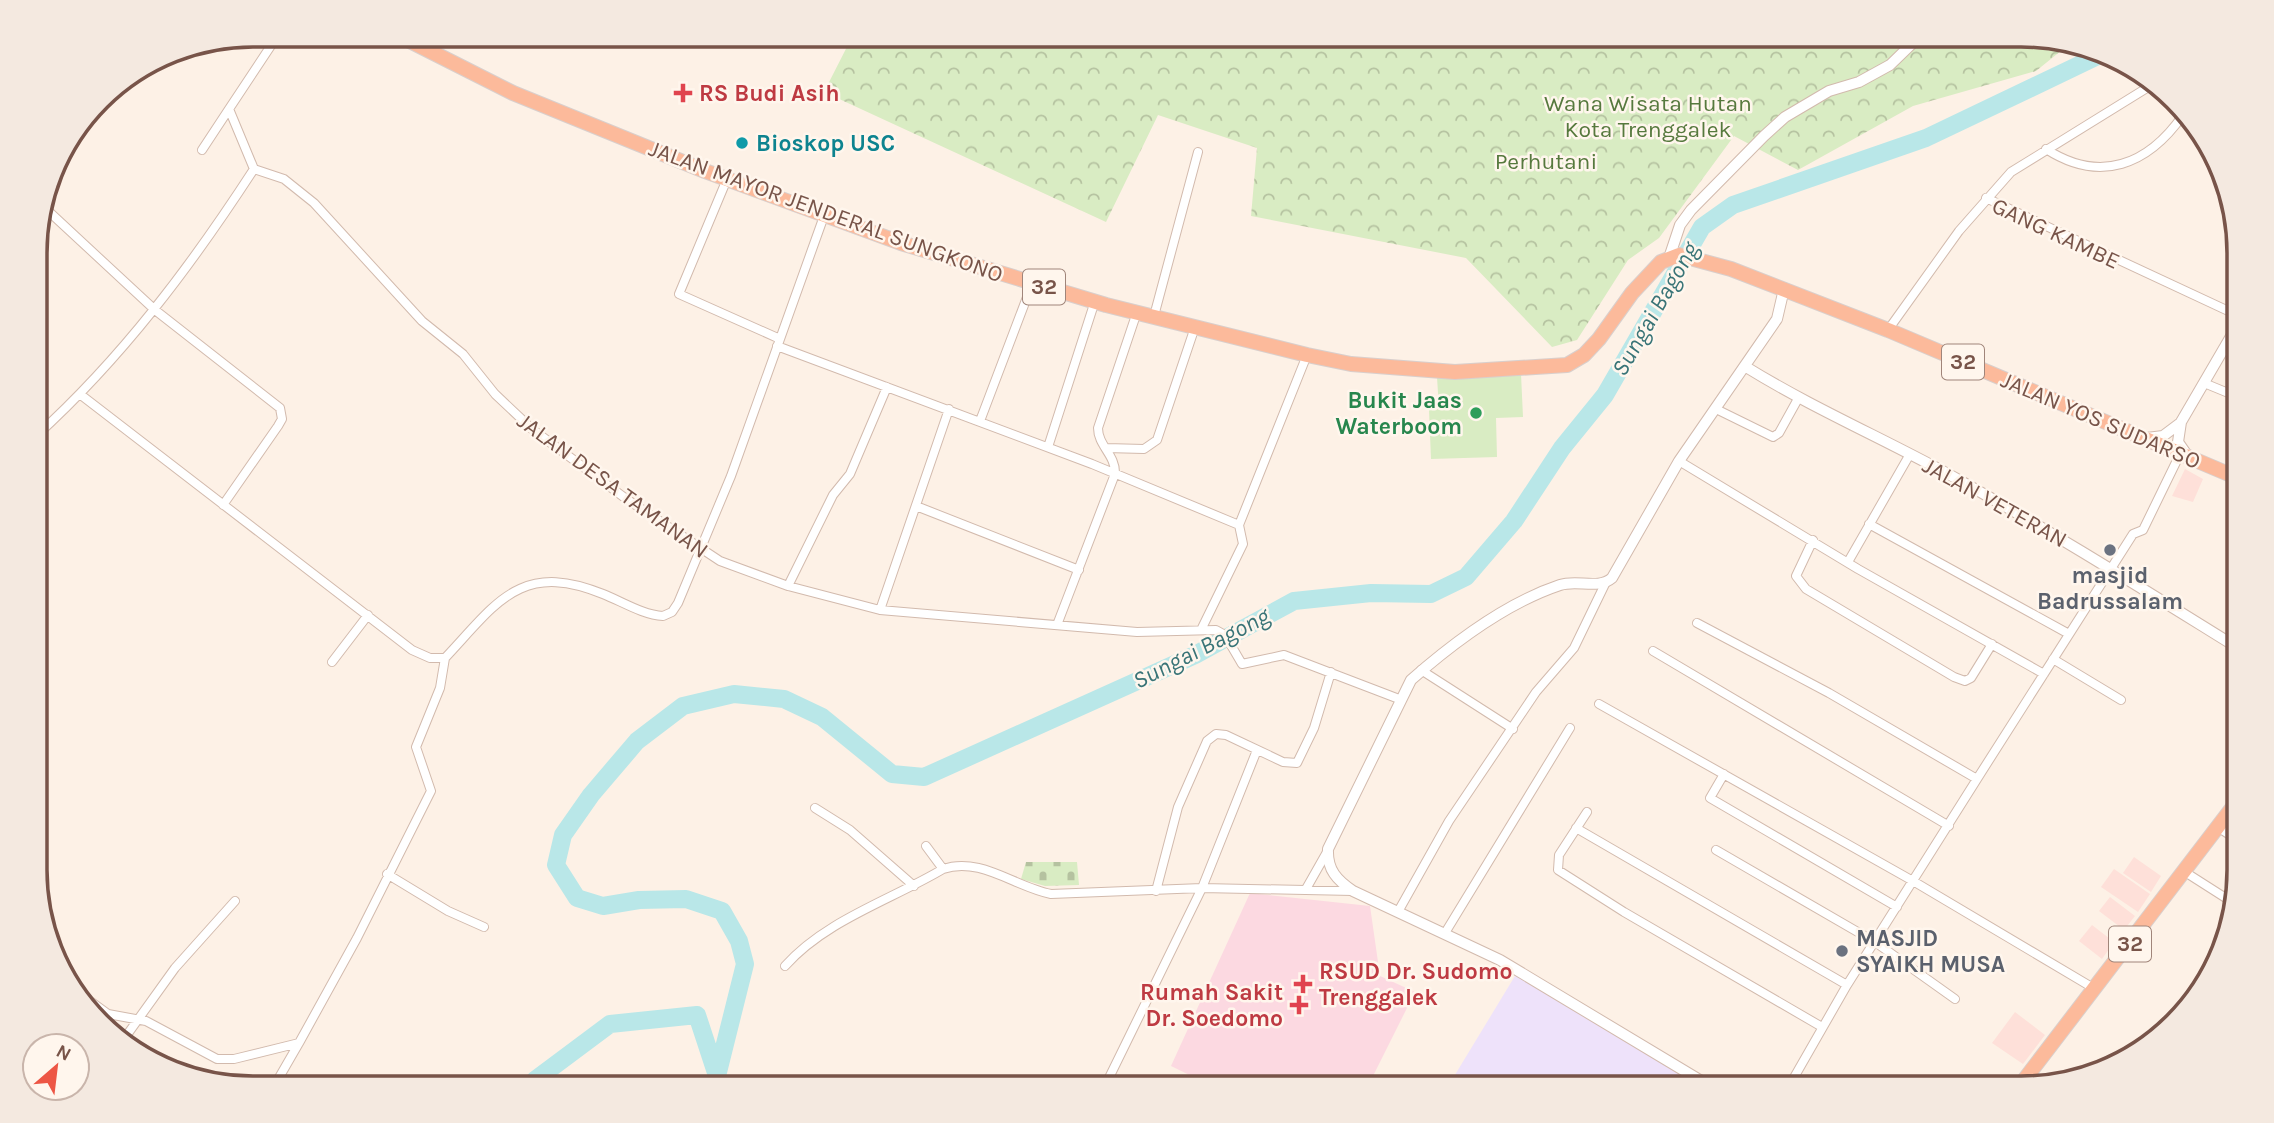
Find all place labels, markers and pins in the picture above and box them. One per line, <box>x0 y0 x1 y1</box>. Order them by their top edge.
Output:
place label: RS Budi Asih <box>699 80 839 107</box>
marker: RS Budi Asih <box>673 83 693 103</box>
place label: Bioskop USC <box>756 130 895 157</box>
marker: Bioskop USC <box>734 135 750 151</box>
place label: Bukit Jaas Waterboom <box>1335 387 1462 440</box>
marker: Bukit Jaas Waterboom <box>1468 405 1484 421</box>
marker: masjid Badrussalam <box>2102 542 2118 558</box>
place label: masjid Badrussalam <box>2037 562 2183 615</box>
place label: MASJID SYAIKH MUSA <box>1856 925 2005 978</box>
marker: MASJID SYAIKH MUSA <box>1834 943 1850 959</box>
place label: RSUD Dr. Sudomo Trenggalek <box>1319 958 1513 1011</box>
marker: RSUD Dr. Sudomo Trenggalek <box>1293 974 1313 994</box>
place label: Rumah Sakit Dr. Soedomo <box>1140 979 1283 1032</box>
marker: Rumah Sakit Dr. Soedomo <box>1289 995 1309 1015</box>

